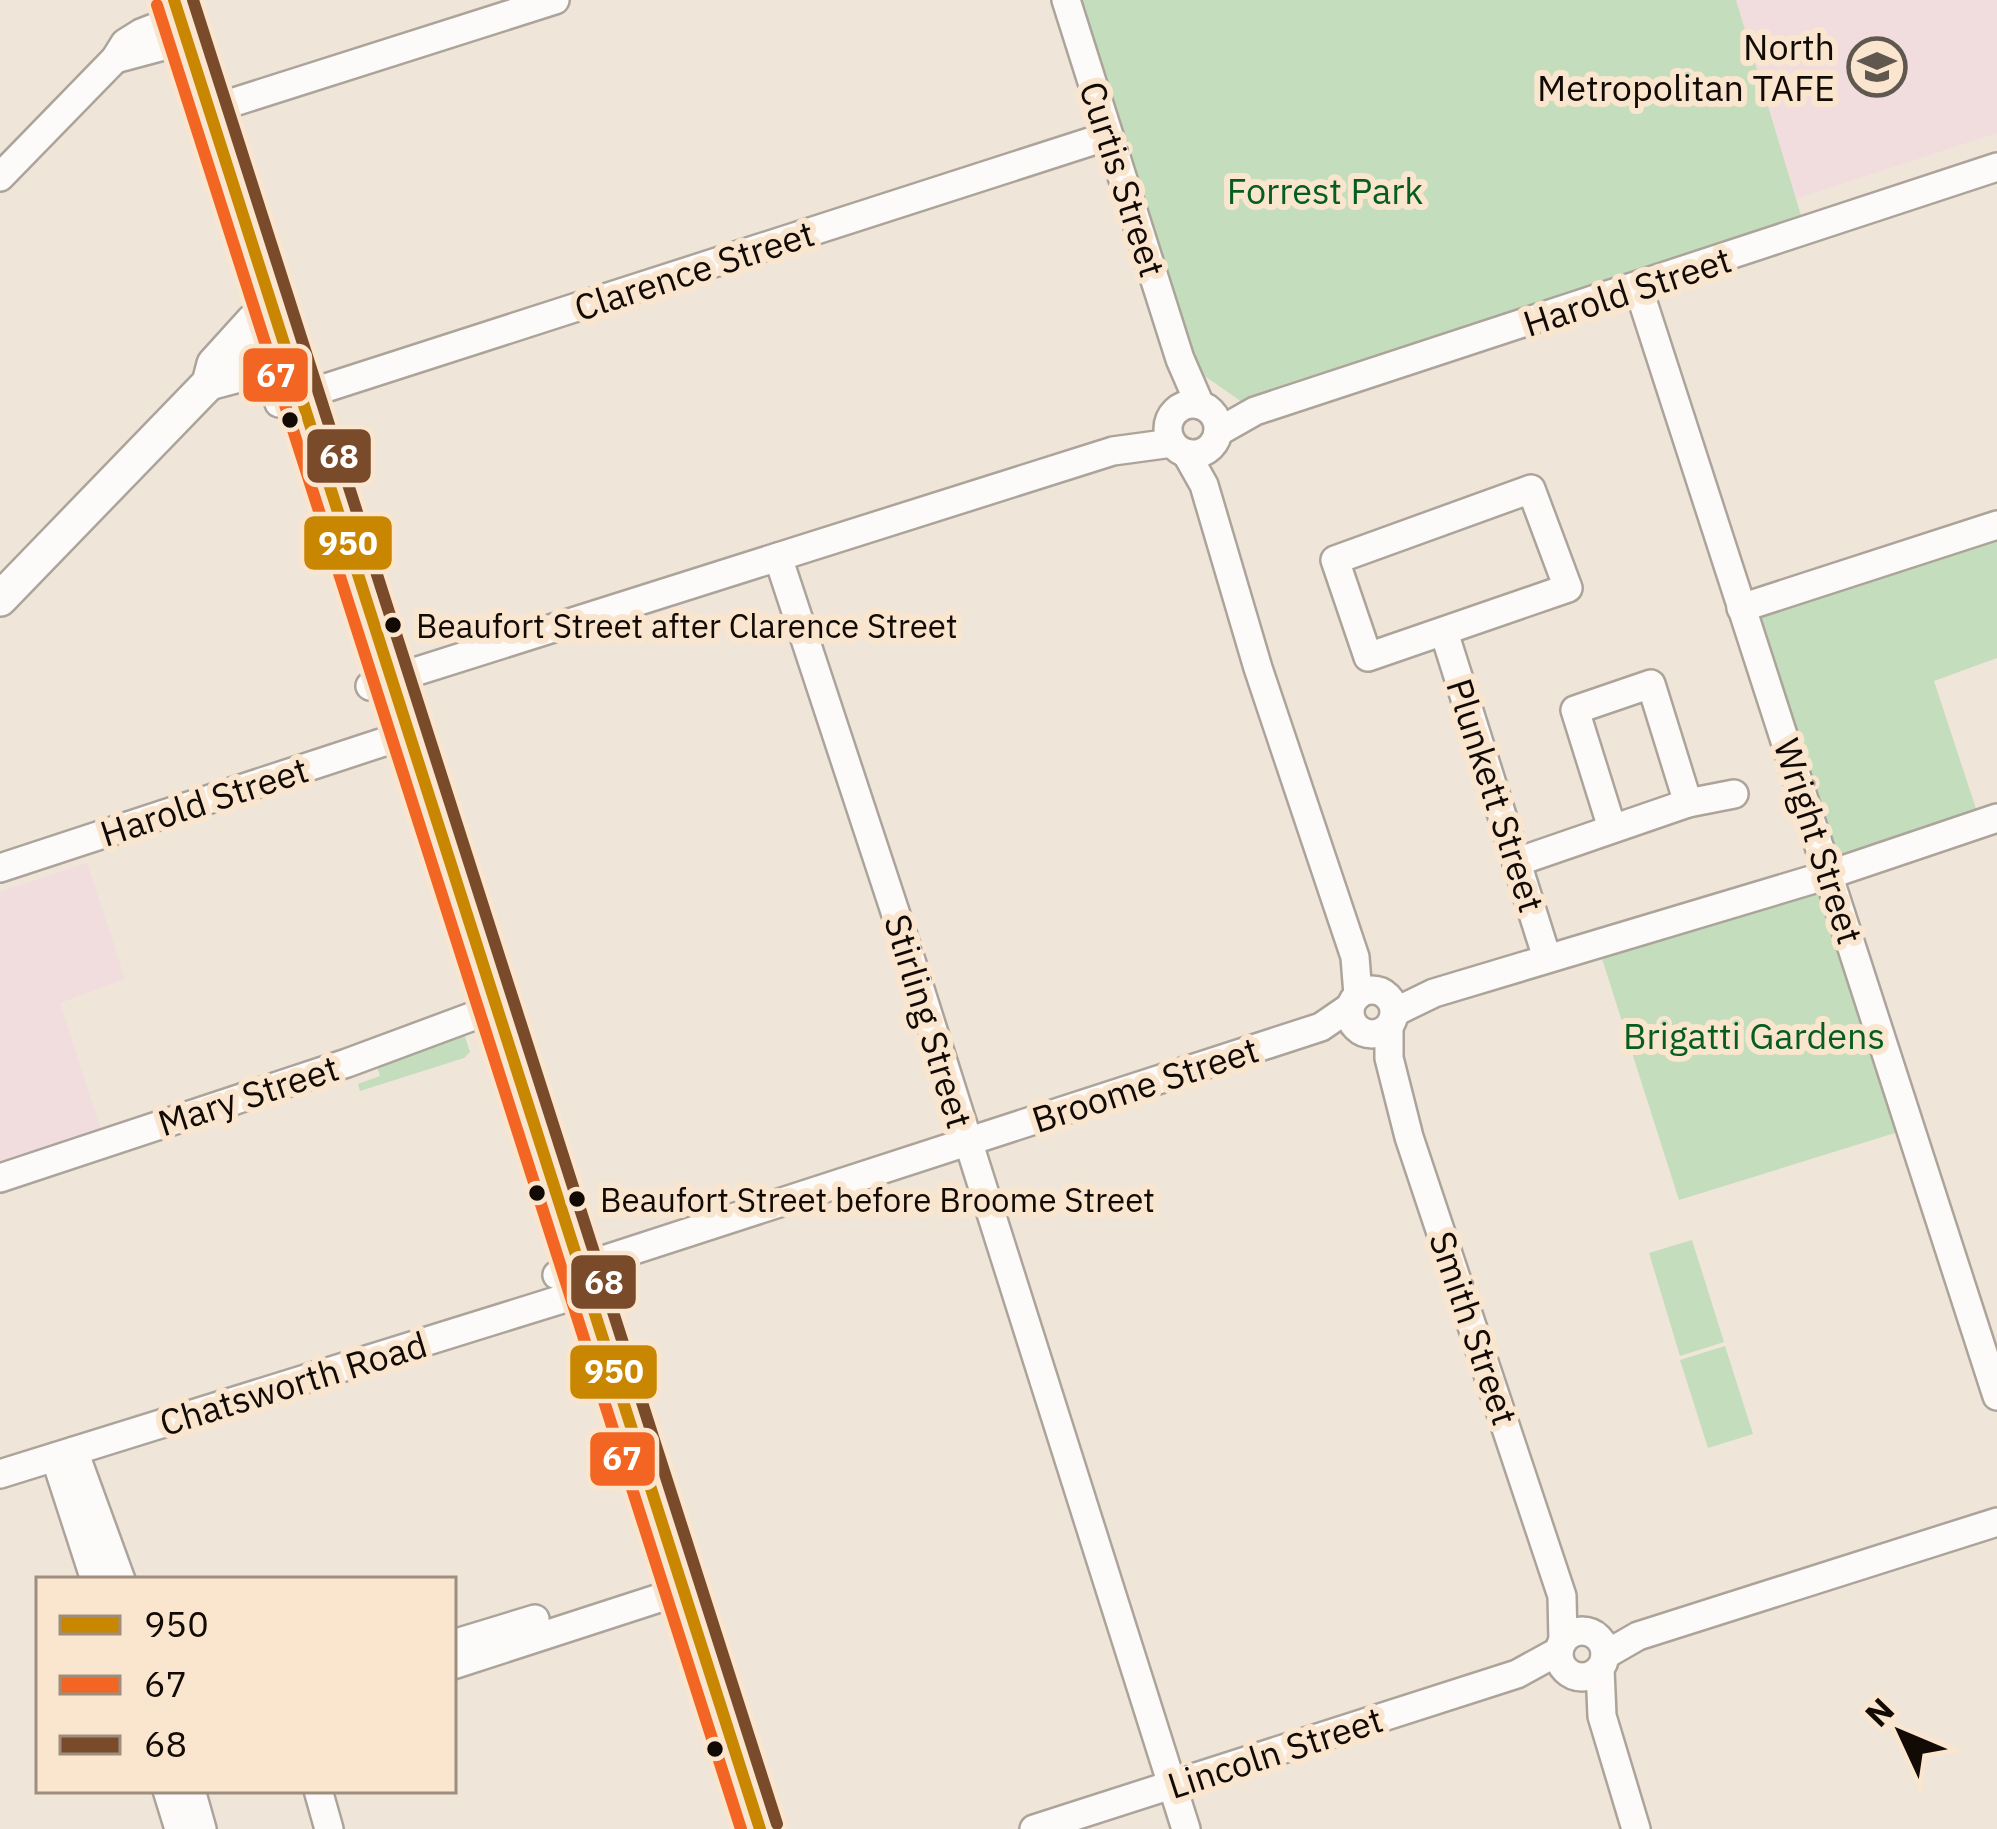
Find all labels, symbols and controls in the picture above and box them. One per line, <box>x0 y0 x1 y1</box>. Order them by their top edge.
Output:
place label: North Metropolitan TAFE <box>1537 23 1835 111</box>
school or university icon: North Metropolitan TAFE <box>1846 36 1908 98</box>
street label: Curtis Street <box>1069 75 1177 283</box>
park label: Forrest Park <box>1227 167 1423 214</box>
street label: Clarence Street <box>568 209 820 331</box>
street label: Harold Street <box>1517 235 1737 347</box>
line badge: 67 <box>241 346 310 404</box>
text: 67 <box>256 353 296 396</box>
unlabelled marker <box>279 409 301 431</box>
line badge: 68 <box>305 427 373 485</box>
text: 68 <box>319 434 359 477</box>
line badge: 950 <box>302 514 394 572</box>
text: 950 <box>318 521 378 564</box>
place label: Beaufort Street after Clarence Street <box>416 604 958 647</box>
marker: Beaufort Street after Clarence Street <box>382 614 404 636</box>
street label: Plunkett Street <box>1436 672 1556 918</box>
street label: Wright Street <box>1764 732 1874 950</box>
street label: Harold Street <box>94 745 314 857</box>
street label: Stirling Street <box>874 908 984 1134</box>
park label: Brigatti Gardens <box>1623 1012 1885 1059</box>
street label: Broome Street <box>1026 1025 1264 1143</box>
street label: Mary Street <box>152 1044 344 1146</box>
place label: Beaufort Street before Broome Street <box>600 1178 1155 1221</box>
unlabelled marker <box>526 1182 548 1204</box>
marker: Beaufort Street before Broome Street <box>566 1188 588 1210</box>
street label: Smith Street <box>1419 1225 1529 1431</box>
line badge: 68 <box>569 1253 638 1311</box>
text: 68 <box>584 1260 624 1303</box>
street label: Chatsworth Road <box>154 1320 432 1446</box>
line badge: 950 <box>568 1343 659 1401</box>
text: 950 <box>584 1349 644 1392</box>
line badge: 67 <box>588 1430 657 1488</box>
text: 67 <box>602 1436 642 1479</box>
legend <box>36 1577 456 1793</box>
text: 950 <box>144 1600 209 1647</box>
text: 67 <box>144 1660 187 1707</box>
north arrow <box>1841 1673 1961 1793</box>
text: N <box>1855 1688 1903 1735</box>
street label: Lincoln Street <box>1162 1695 1388 1809</box>
text: 68 <box>144 1720 187 1767</box>
unlabelled marker <box>704 1738 726 1760</box>

